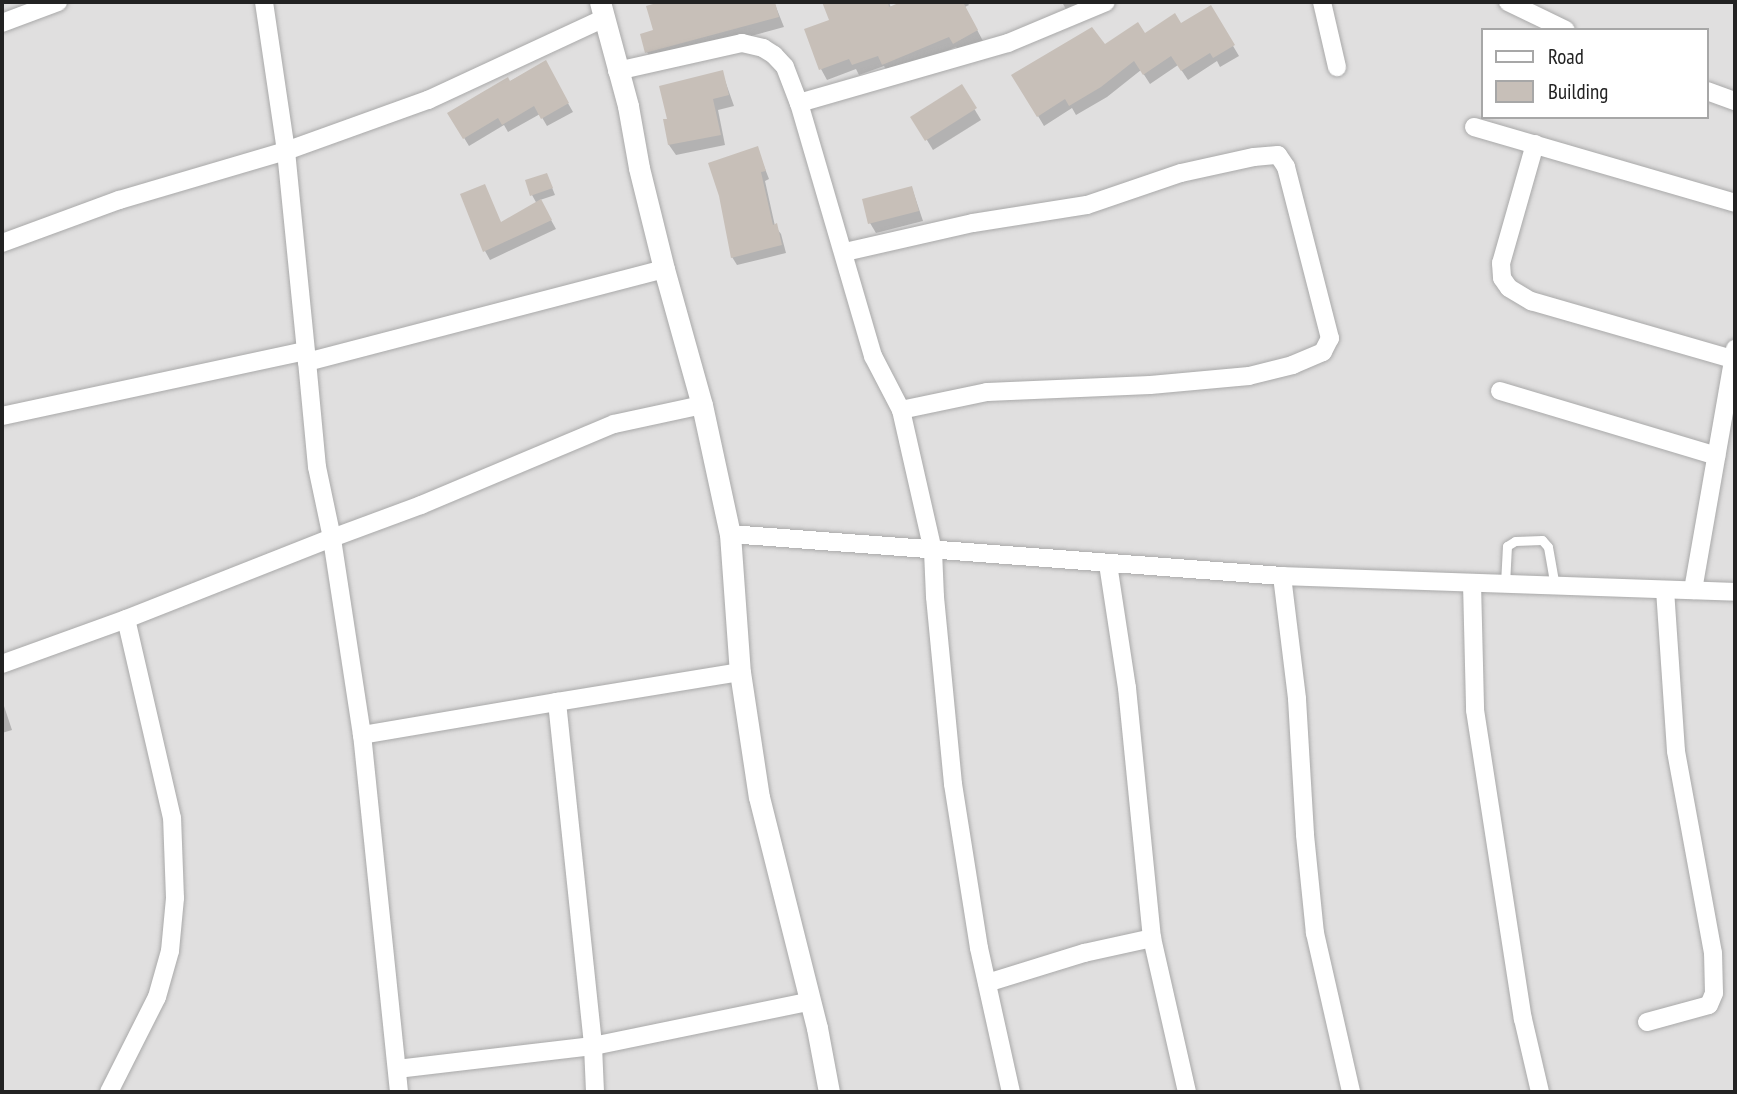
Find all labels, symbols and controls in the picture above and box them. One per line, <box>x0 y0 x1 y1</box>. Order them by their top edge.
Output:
legend <box>1482 28 1709 119</box>
text: Road <box>1548 43 1584 70</box>
text: Building <box>1548 78 1608 105</box>

